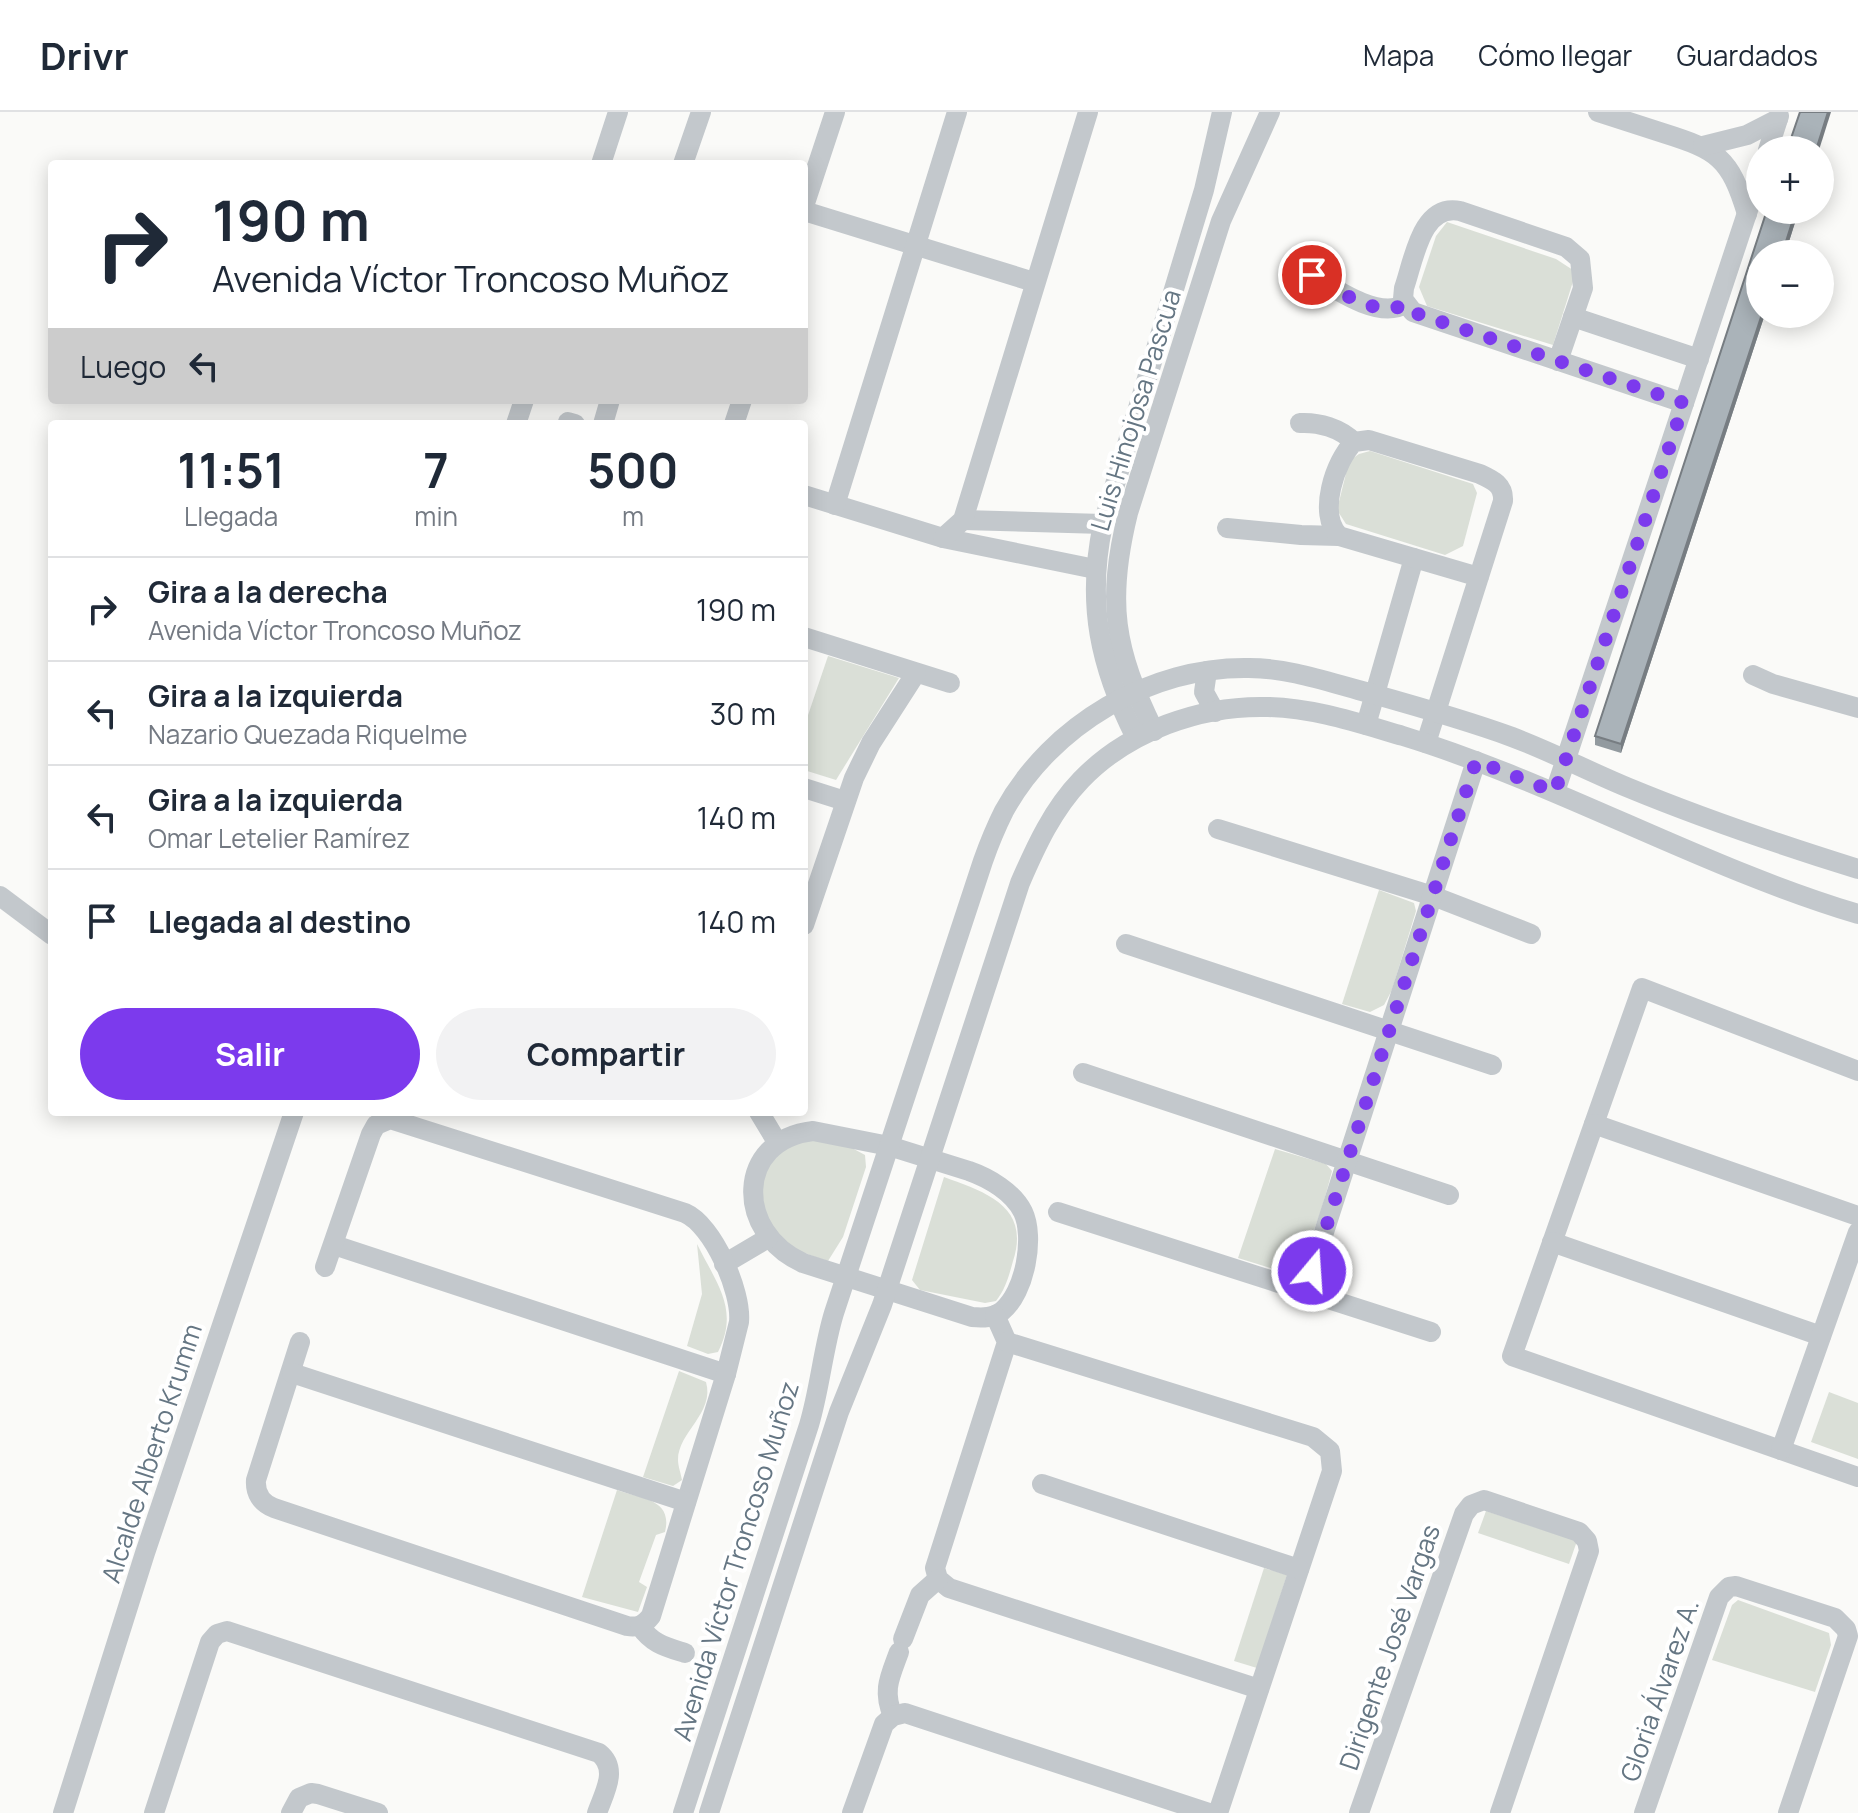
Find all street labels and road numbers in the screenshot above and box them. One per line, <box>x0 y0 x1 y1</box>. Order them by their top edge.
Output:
street label: Luis Hinojosa Pascua <box>1081 285 1189 535</box>
street label: Alcalde Alberto Krumm <box>92 1319 210 1587</box>
street label: Avenida Víctor Troncoso Muñoz <box>663 1377 807 1745</box>
street label: Dirigente José Vargas <box>1330 1519 1448 1775</box>
street label: Gloria Álvarez A. <box>1611 1594 1707 1786</box>

